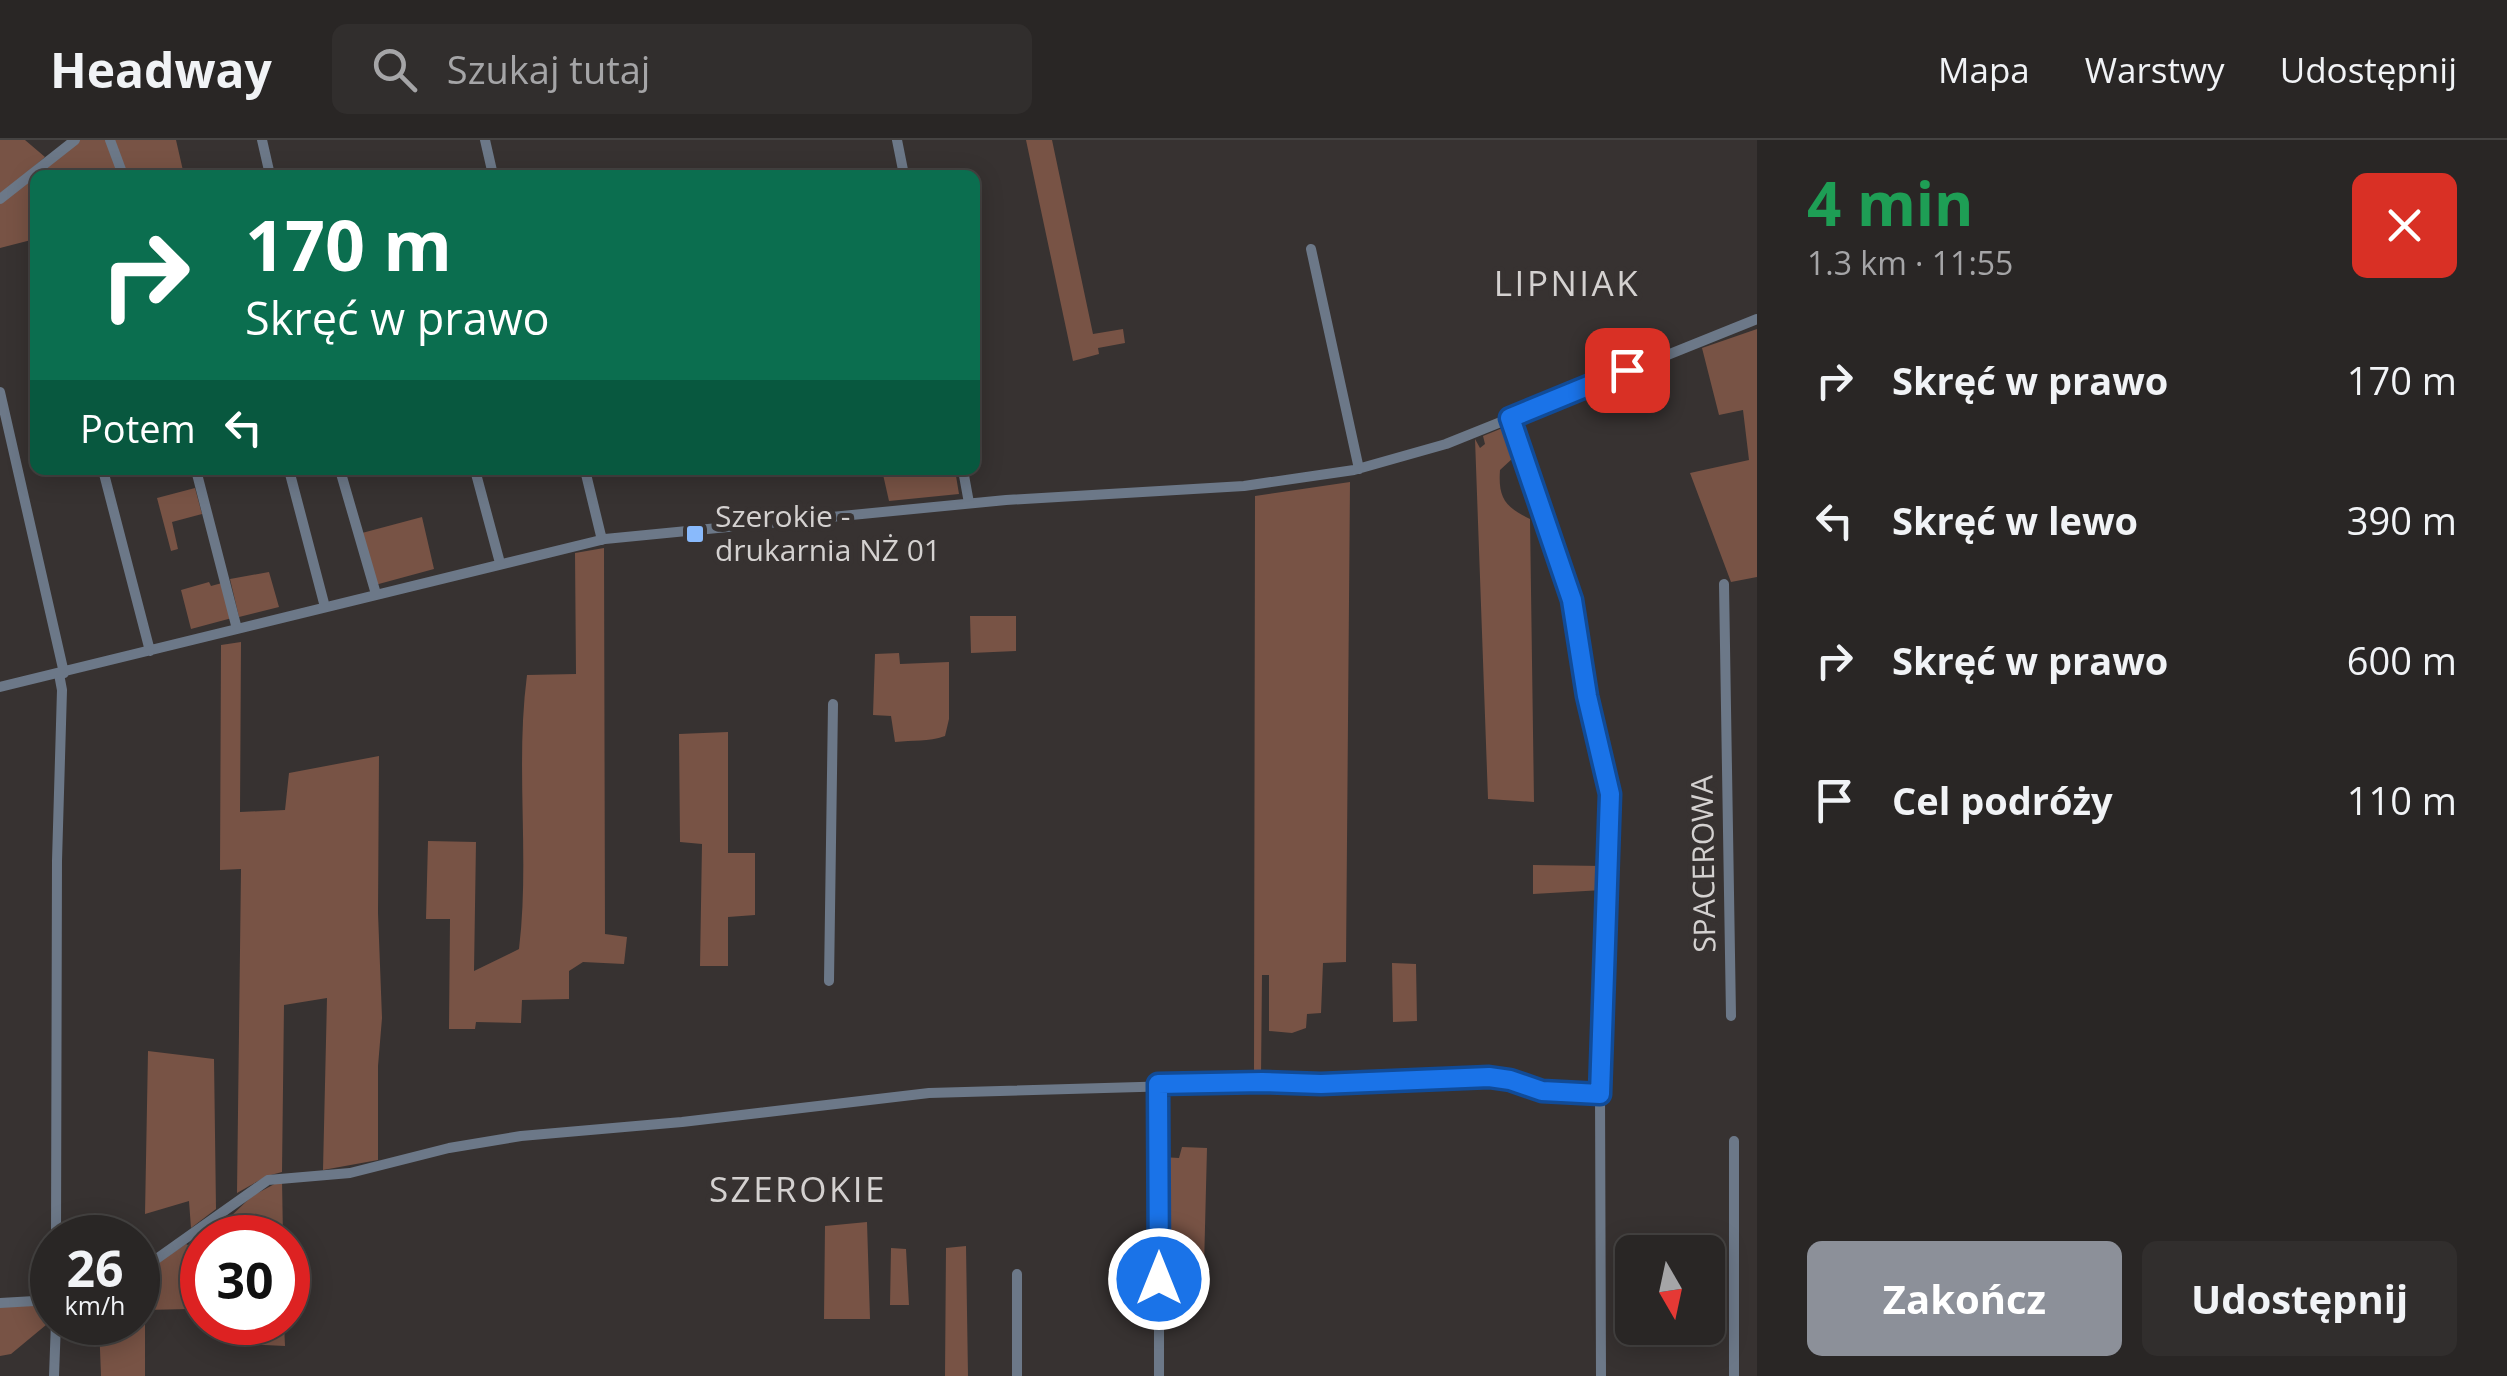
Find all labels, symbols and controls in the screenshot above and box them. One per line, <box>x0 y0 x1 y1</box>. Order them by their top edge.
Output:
search box <box>332 24 1032 114</box>
text: Headway <box>50 37 272 102</box>
icon: search <box>367 42 422 97</box>
text: Szukaj tutaj <box>447 43 650 95</box>
text: Mapa <box>1938 46 2030 93</box>
text: Warstwy <box>2085 46 2225 93</box>
text: Udostępnij <box>2280 46 2457 93</box>
text: 4 min <box>1807 162 1974 244</box>
button: close <box>2352 173 2457 278</box>
text: 170 m <box>245 196 452 292</box>
icon: right <box>80 210 210 340</box>
text: 1.3 km · 11:55 <box>1807 241 2013 284</box>
district label: LIPNIAK <box>1494 259 1640 306</box>
text: Skręć w prawo <box>245 287 550 348</box>
pin <box>1585 328 1670 413</box>
icon: arrive <box>1600 343 1655 398</box>
icon: right <box>1807 353 1862 408</box>
text: Skręć w prawo <box>1892 354 2168 406</box>
text: 170 m <box>2347 354 2457 406</box>
icon: left <box>216 400 271 455</box>
text: Potem <box>80 402 196 454</box>
icon: left <box>1807 493 1862 548</box>
text: Skręć w lewo <box>1892 494 2138 546</box>
text: 390 m <box>2347 494 2457 546</box>
place label: Szerokie - drukarnia NŻ 01 <box>715 495 941 570</box>
marker: Szerokie - drukarnia NŻ 01 <box>684 523 706 545</box>
icon: right <box>1807 633 1862 688</box>
text: Skręć w prawo <box>1892 634 2168 686</box>
text: 600 m <box>2347 634 2457 686</box>
icon: arrive <box>1807 773 1862 828</box>
text: Cel podróży <box>1892 774 2113 826</box>
text: 110 m <box>2347 774 2457 826</box>
street label: SPACEROWA <box>1680 775 1725 953</box>
district label: SZEROKIE <box>709 1165 887 1212</box>
speed limit sign: 30 <box>180 1215 310 1345</box>
position arrow <box>1107 1227 1211 1331</box>
text: 26 <box>66 1234 124 1302</box>
north arrow <box>1615 1235 1725 1345</box>
map controls <box>1615 1235 1725 1345</box>
button: Zakończ <box>1807 1241 2122 1356</box>
button: Udostępnij <box>2142 1241 2457 1356</box>
text: km/h <box>65 1288 125 1322</box>

